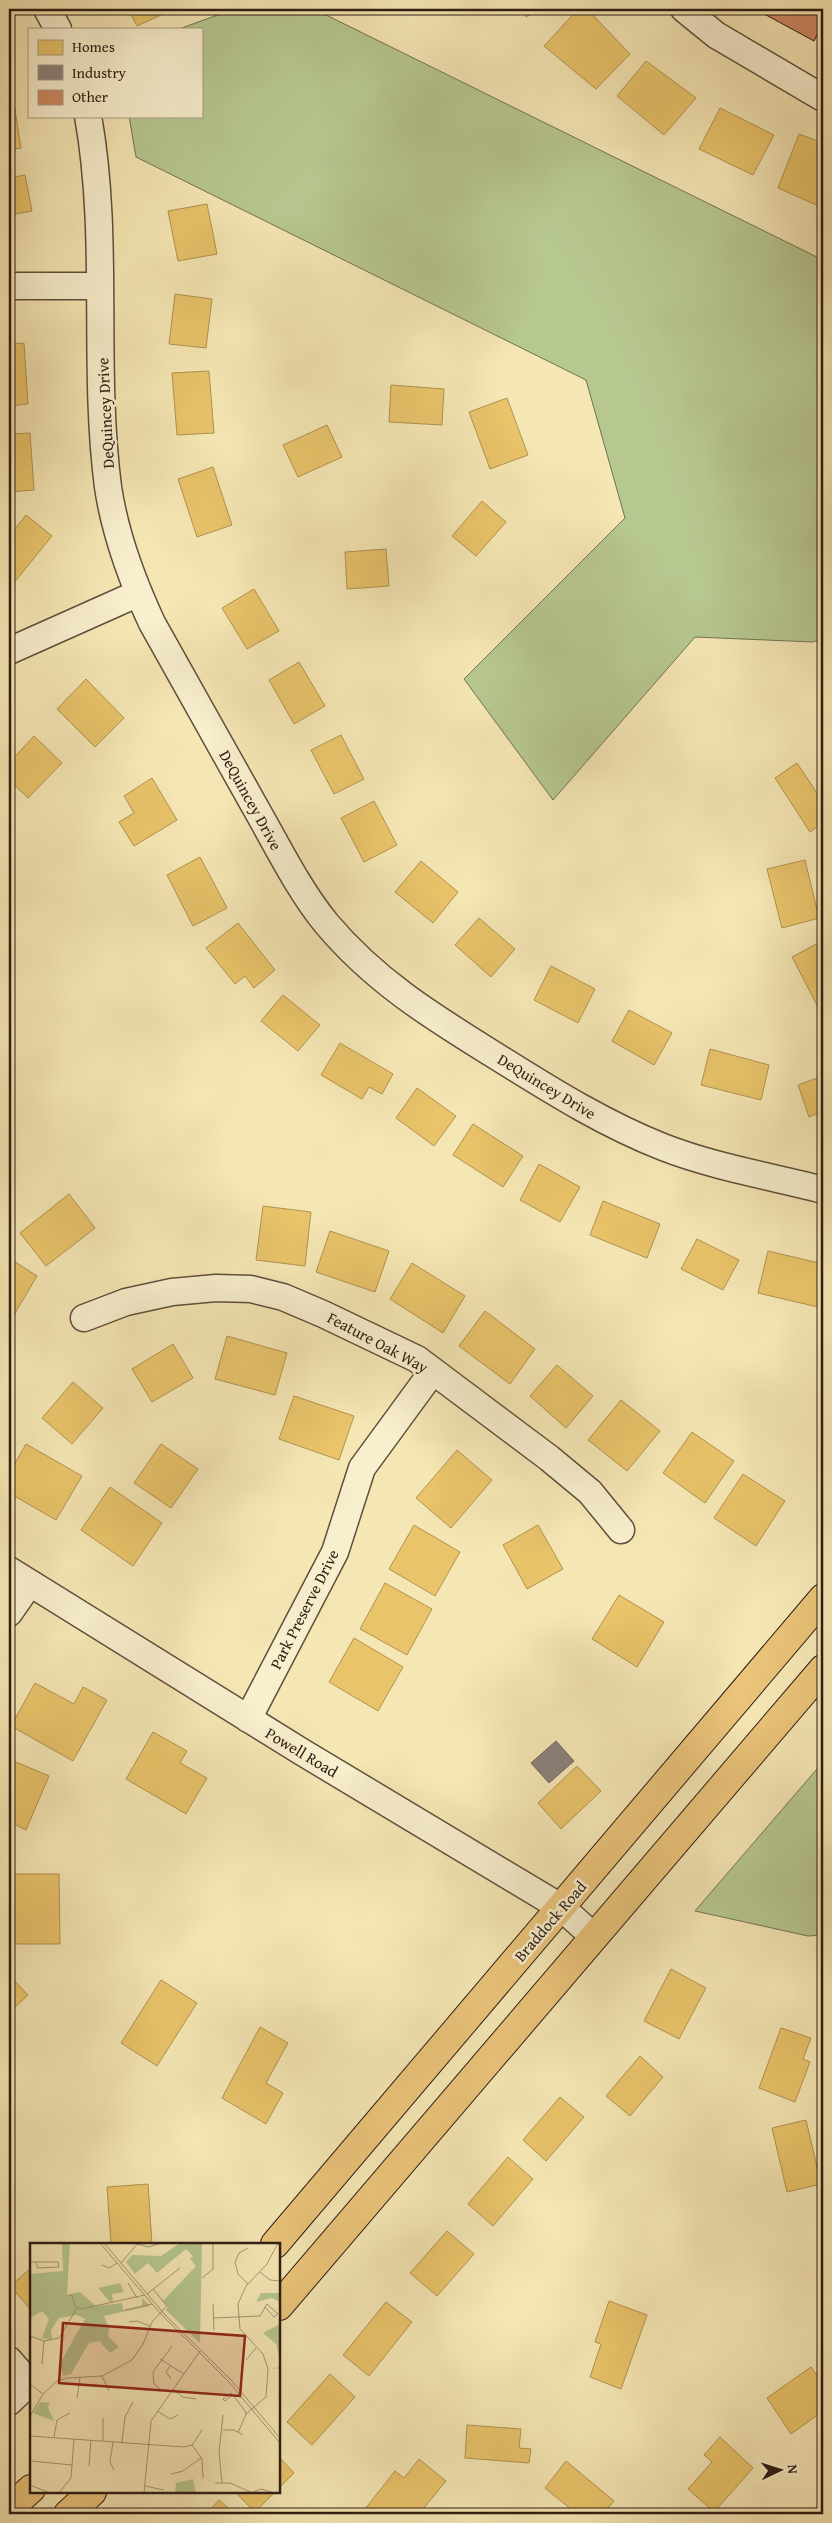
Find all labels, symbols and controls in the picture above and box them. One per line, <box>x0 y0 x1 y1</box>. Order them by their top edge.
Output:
legend <box>28 28 202 118</box>
text: Homes <box>72 36 115 57</box>
text: Industry <box>72 62 127 83</box>
text: Other <box>72 86 108 107</box>
street label: DeQuincey Drive <box>90 357 120 469</box>
street label: DeQuincey Drive <box>214 746 288 854</box>
street label: DeQuincey Drive <box>493 1047 601 1125</box>
street label: Feature Oak Way <box>323 1305 433 1379</box>
street label: Park Preserve Drive <box>263 1545 345 1673</box>
street label: Powell Road <box>261 1721 343 1783</box>
street label: Braddock Road <box>508 1875 592 1967</box>
inset map <box>30 2243 280 2493</box>
north arrow <box>754 2446 804 2496</box>
text: N <box>783 2464 803 2475</box>

